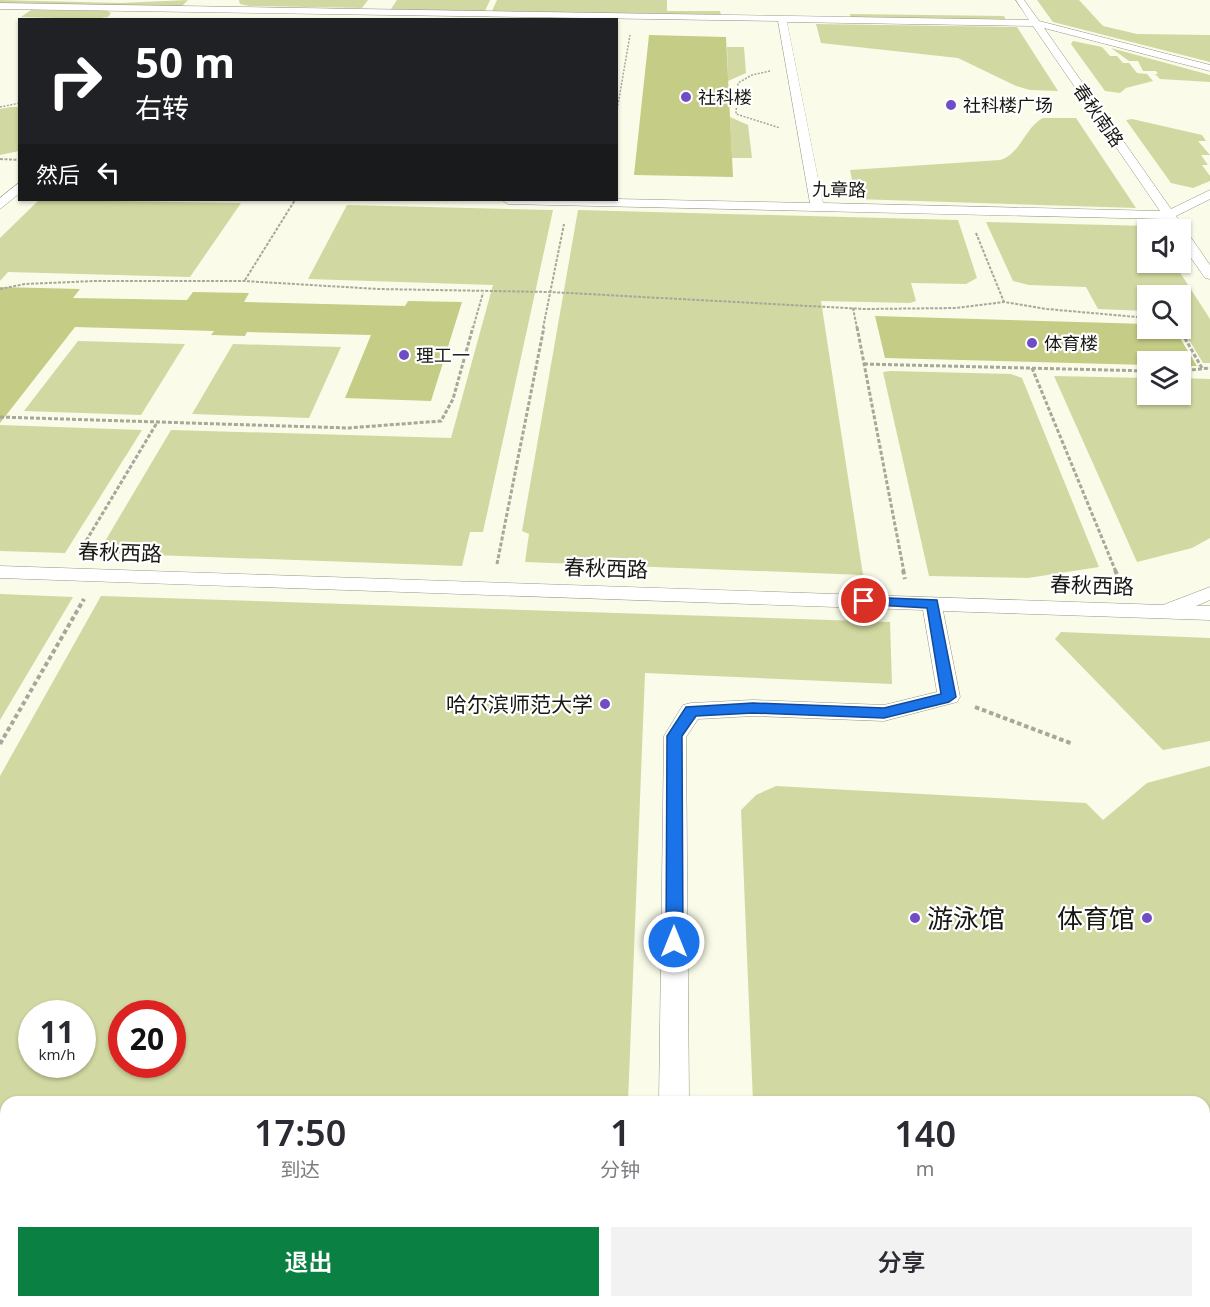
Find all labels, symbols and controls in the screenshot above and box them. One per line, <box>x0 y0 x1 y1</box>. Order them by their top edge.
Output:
text: 50 m <box>135 33 235 90</box>
icon: right <box>36 42 114 120</box>
street label: 春秋南路 <box>1069 79 1129 151</box>
place label: 社科楼 <box>698 85 752 109</box>
text: 右转 <box>135 89 189 126</box>
marker: 社科楼 <box>679 90 693 104</box>
place label: 社科楼广场 <box>963 93 1053 117</box>
marker: 社科楼广场 <box>944 98 958 112</box>
icon: left <box>92 156 125 189</box>
text: 然后 <box>36 159 80 189</box>
street label: 九章路 <box>812 177 866 201</box>
map controls <box>1137 219 1191 405</box>
button: sound <box>1137 219 1191 273</box>
button: search <box>1137 285 1191 339</box>
place label: 体育楼 <box>1044 331 1098 355</box>
marker: 体育楼 <box>1025 336 1039 350</box>
place label: 理工一 <box>416 343 470 367</box>
marker: 理工一 <box>397 348 411 362</box>
button: layers <box>1137 351 1191 405</box>
street label: 春秋西路 <box>78 537 162 567</box>
street label: 春秋西路 <box>564 553 648 583</box>
street label: 春秋西路 <box>1050 570 1134 600</box>
pin <box>838 575 889 626</box>
icon: arrive <box>847 584 880 617</box>
place label: 哈尔滨师范大学 <box>446 690 593 718</box>
marker: 哈尔滨师范大学 <box>598 697 612 711</box>
place label: 游泳馆 <box>927 900 1005 936</box>
place label: 体育馆 <box>1057 900 1135 936</box>
position arrow <box>642 910 706 974</box>
marker: 游泳馆 <box>908 911 922 925</box>
marker: 体育馆 <box>1140 911 1154 925</box>
speed limit sign: 20 <box>108 1000 186 1078</box>
text: 11 <box>40 1011 74 1052</box>
text: km/h <box>39 1044 75 1064</box>
text: 17:50 <box>254 1108 346 1157</box>
text: 1 <box>610 1108 631 1157</box>
text: 140 <box>894 1109 956 1158</box>
text: m <box>916 1155 934 1182</box>
text: 到达 <box>280 1156 320 1183</box>
text: 分钟 <box>600 1156 640 1183</box>
button: 退出 <box>18 1227 599 1296</box>
button: 分享 <box>611 1227 1192 1296</box>

